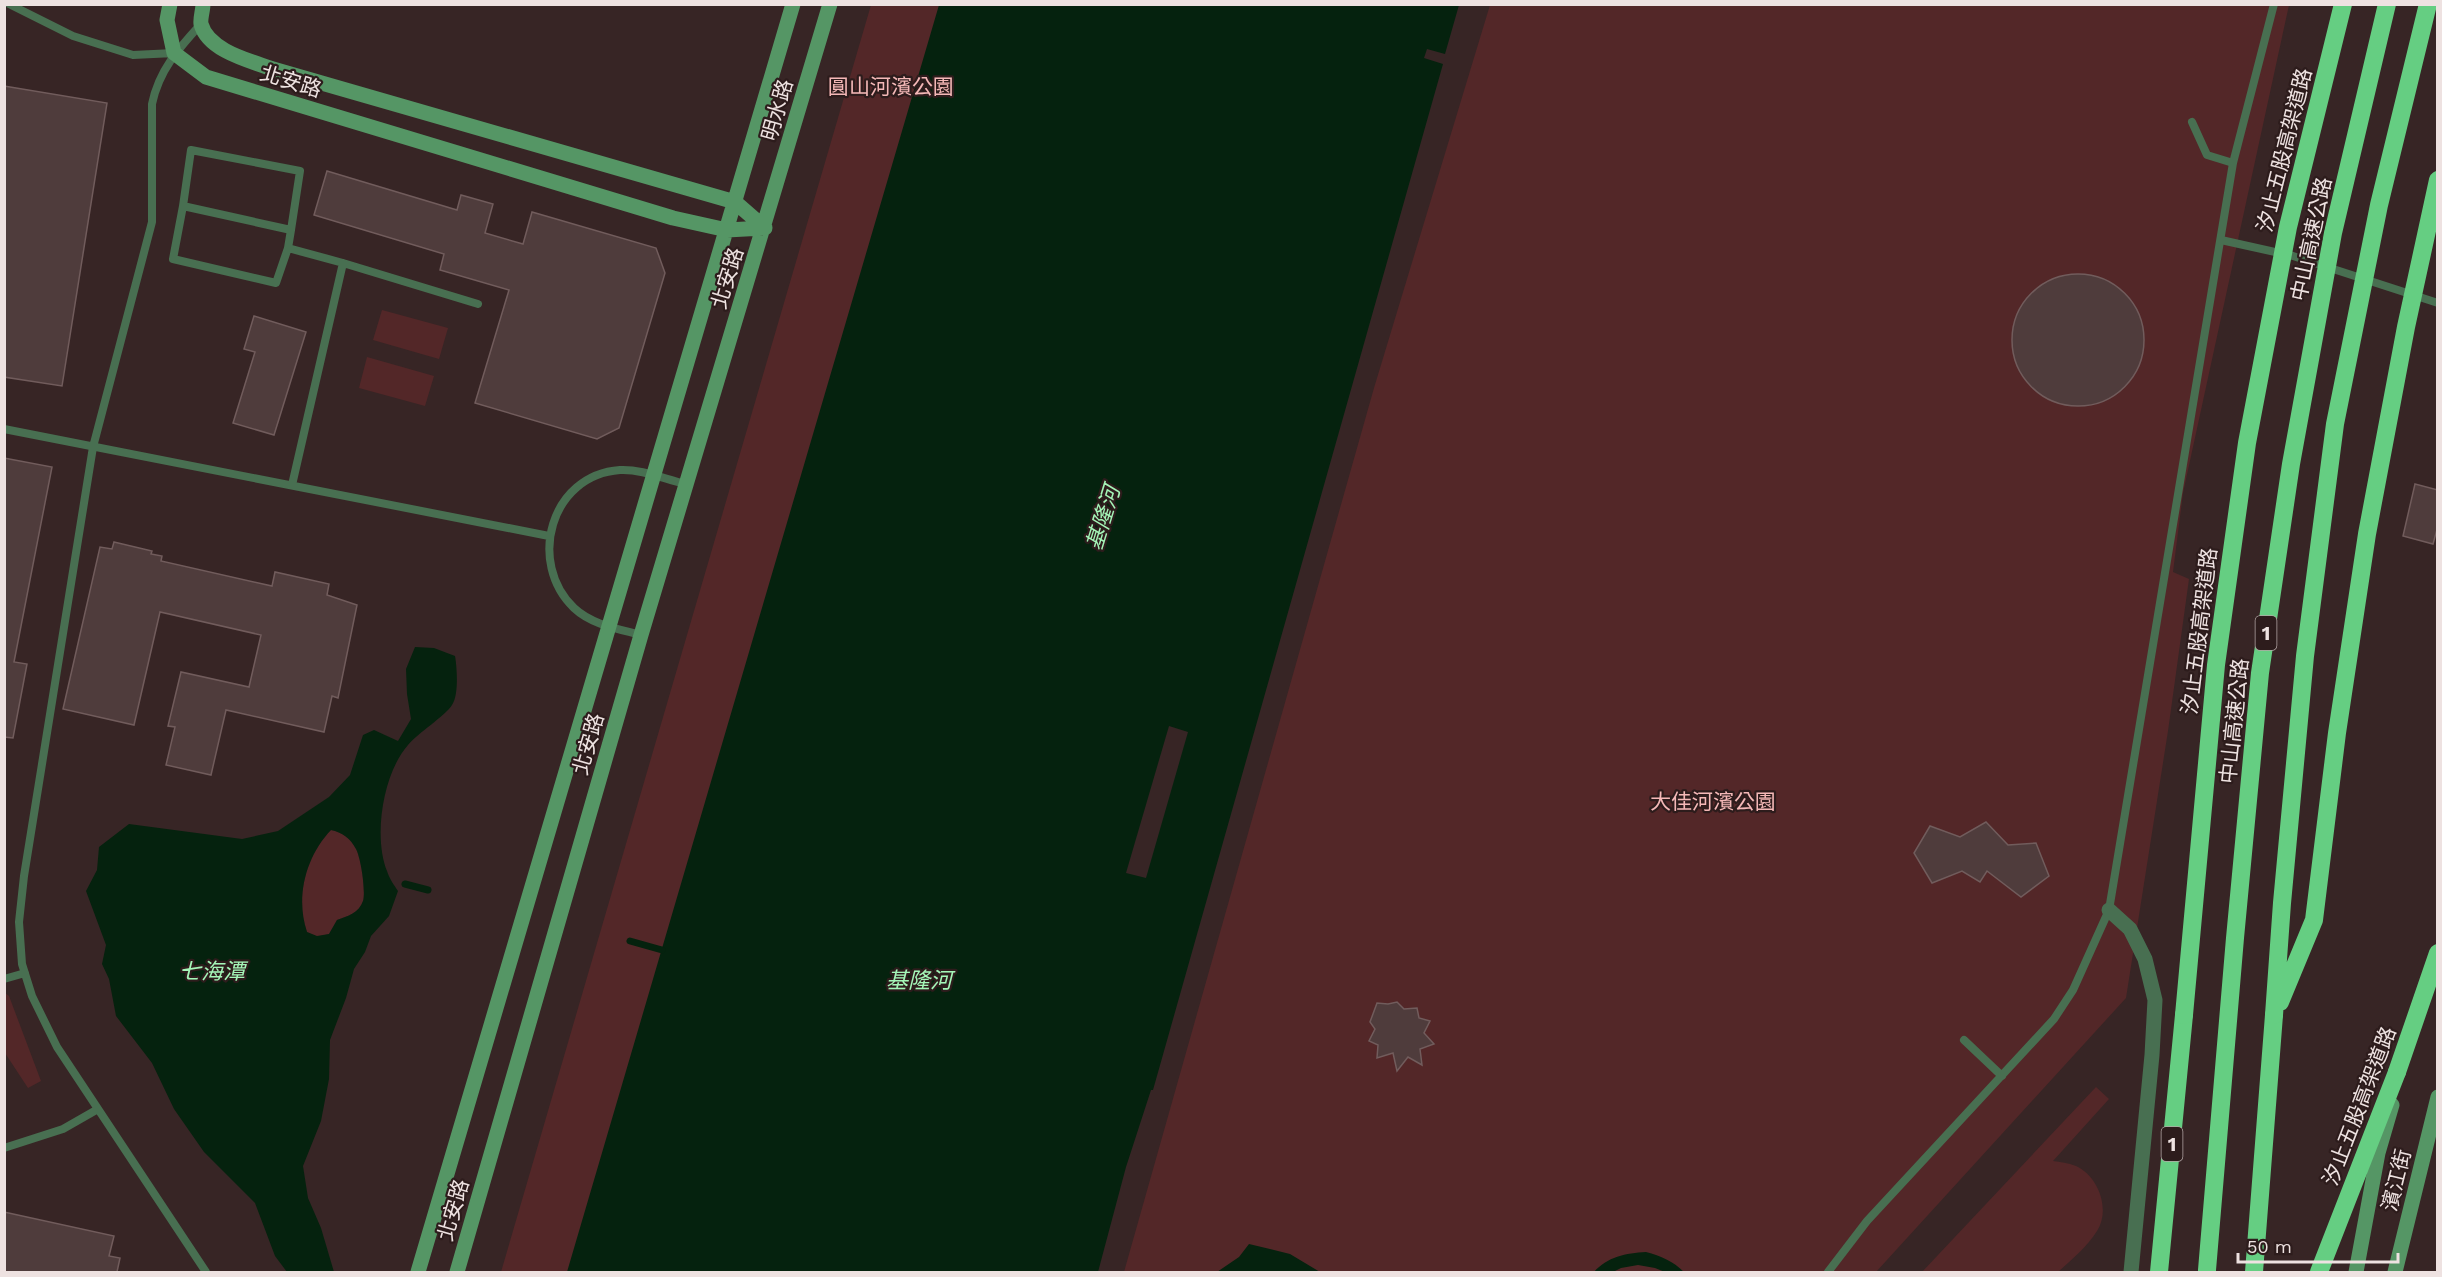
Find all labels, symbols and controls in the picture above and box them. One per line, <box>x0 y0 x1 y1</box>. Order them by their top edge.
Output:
street label: 北安路 <box>257 60 325 102</box>
street label: 汐止五股高架道路 <box>2252 65 2316 235</box>
park label: 圓山河濱公園 <box>828 74 954 99</box>
street label: 明水路 <box>756 76 798 144</box>
street label: 中山高速公路 <box>2286 175 2336 303</box>
street label: 北安路 <box>706 244 748 312</box>
water label: 基隆河 <box>1081 479 1126 553</box>
street label: 汐止五股高架道路 <box>2176 546 2222 716</box>
road number: 1 <box>2256 616 2276 650</box>
street label: 中山高速公路 <box>2215 657 2253 785</box>
street label: 北安路 <box>567 710 609 778</box>
park label: 大佳河濱公園 <box>1650 789 1776 814</box>
water label: 七海潭 <box>179 959 249 984</box>
water label: 基隆河 <box>886 968 956 993</box>
street label: 汐止五股高架道路 <box>2317 1023 2401 1189</box>
road number: 1 <box>2162 1127 2182 1161</box>
street label: 濱江街 <box>2376 1146 2416 1214</box>
street label: 北安路 <box>432 1176 474 1244</box>
scale bar <box>2238 1226 2398 1264</box>
text: 50 m <box>2247 1236 2292 1257</box>

